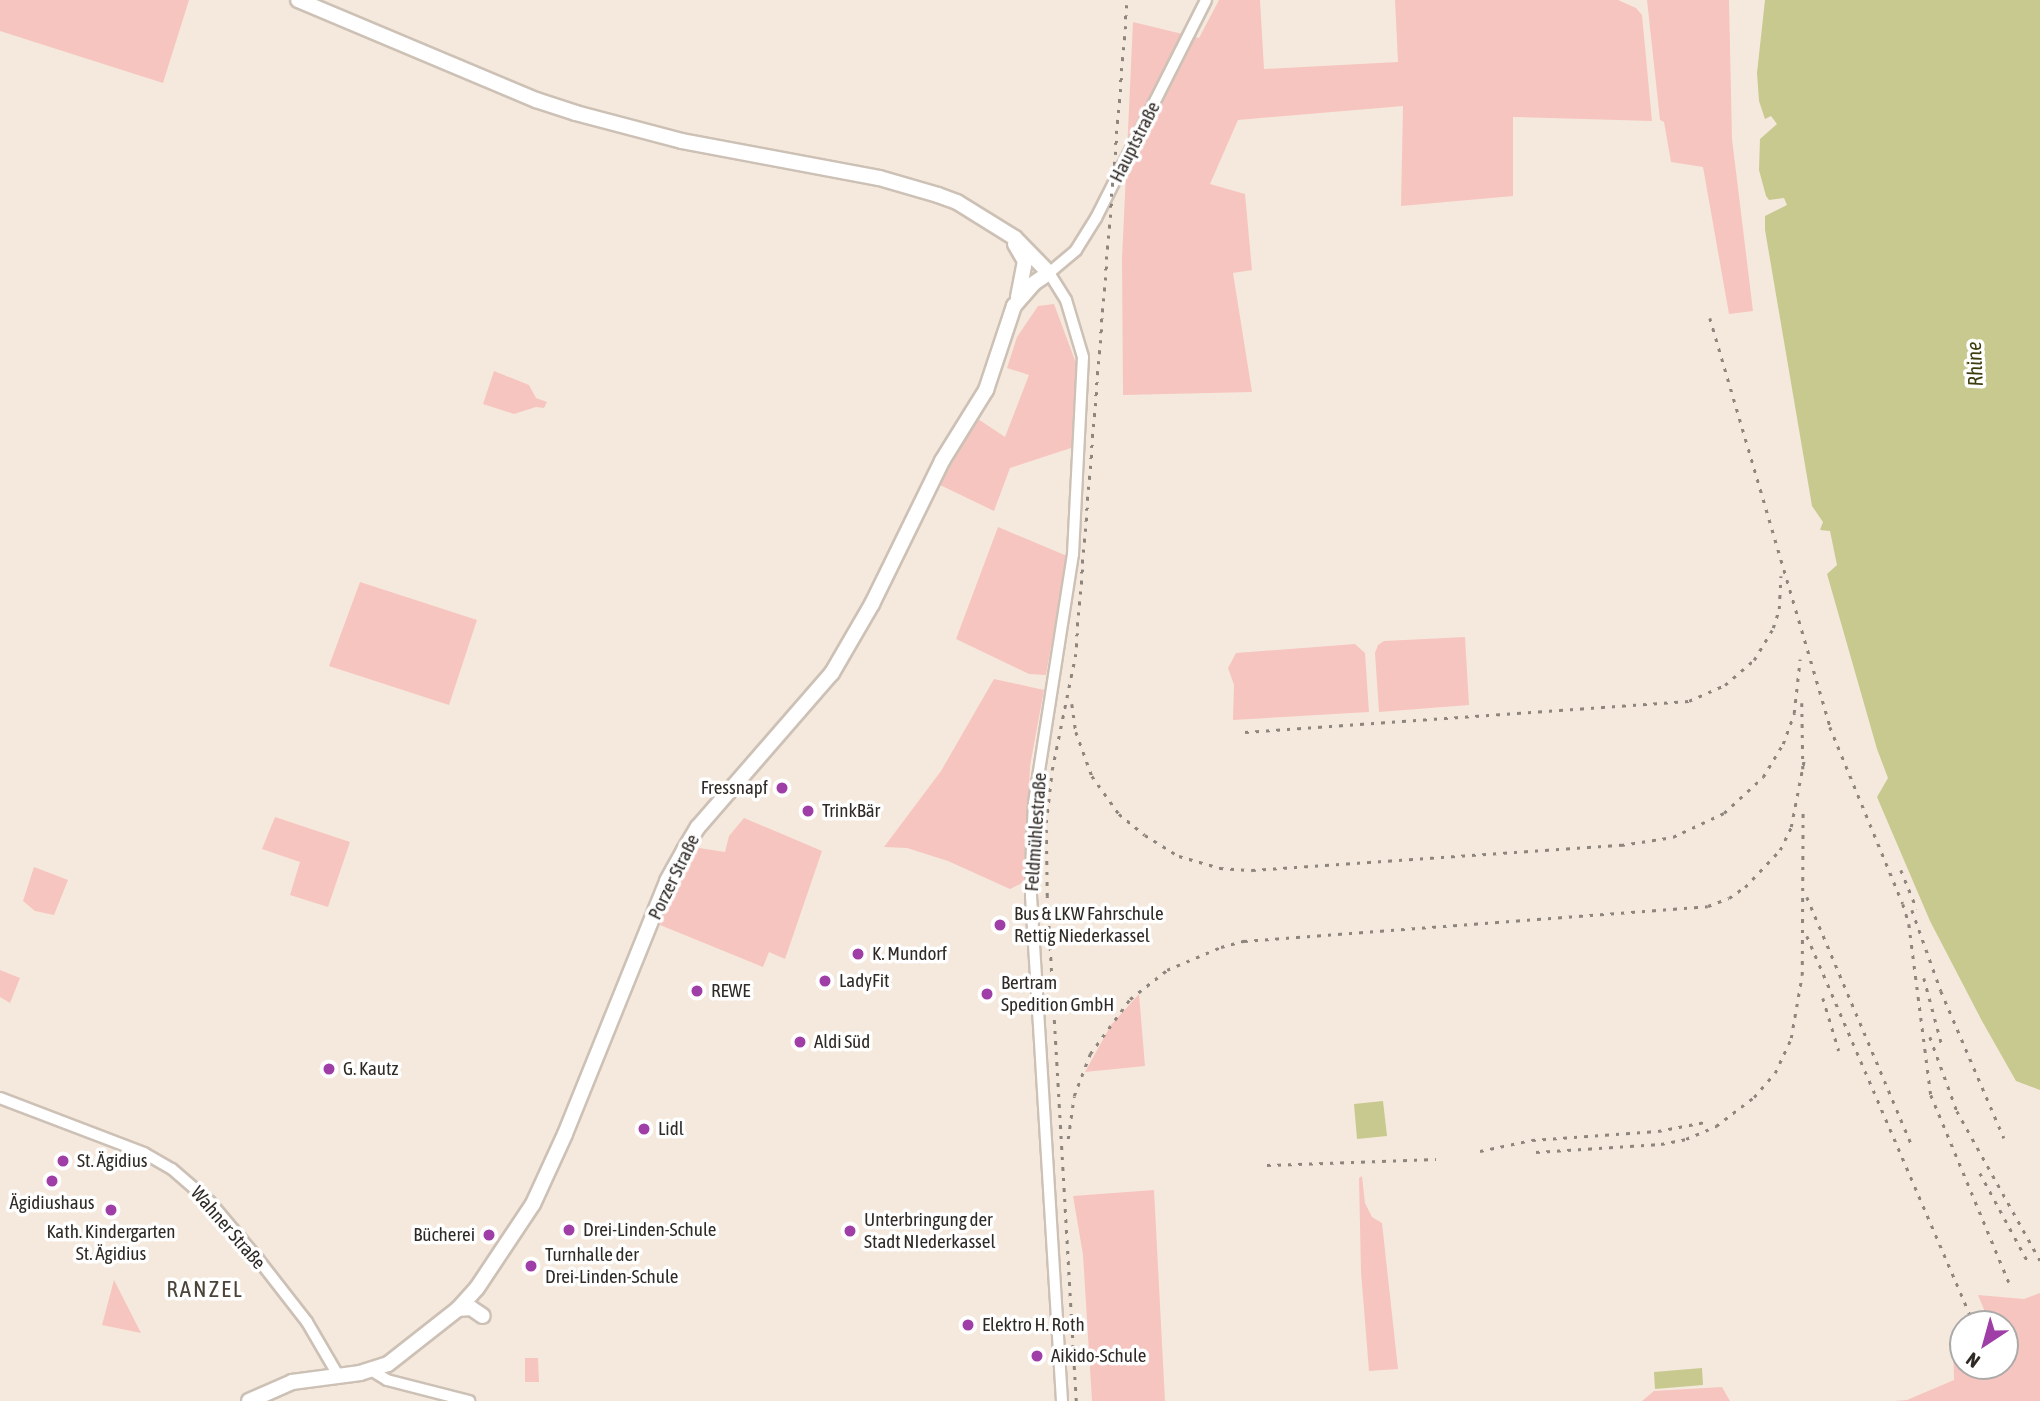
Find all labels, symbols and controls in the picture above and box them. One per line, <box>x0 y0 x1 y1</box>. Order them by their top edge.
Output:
street label: Hauptstraße <box>1105 98 1165 186</box>
water label: Rhine <box>1960 341 1988 387</box>
street label: Feldmühlestraße <box>1020 772 1052 892</box>
place label: Fressnapf <box>701 777 768 799</box>
marker: Fressnapf <box>774 780 790 796</box>
place label: TrinkBär <box>822 800 880 822</box>
marker: TrinkBär <box>800 803 816 819</box>
street label: Porzer Straße <box>644 831 704 923</box>
place label: Bus & LKW Fahrschule Rettig Niederkassel <box>1014 903 1164 947</box>
marker: Bus & LKW Fahrschule Rettig Niederkassel <box>992 917 1008 933</box>
place label: K. Mundorf <box>872 943 947 965</box>
marker: K. Mundorf <box>850 946 866 962</box>
place label: LadyFit <box>839 970 890 992</box>
place label: Bertram Spedition GmbH <box>1001 972 1114 1016</box>
marker: LadyFit <box>817 973 833 989</box>
place label: REWE <box>711 980 750 1002</box>
marker: REWE <box>689 983 705 999</box>
marker: Bertram Spedition GmbH <box>979 986 995 1002</box>
place label: Aldi Süd <box>814 1031 870 1053</box>
marker: Aldi Süd <box>792 1034 808 1050</box>
place label: G. Kautz <box>343 1058 398 1080</box>
marker: G. Kautz <box>321 1061 337 1077</box>
place label: Lidl <box>658 1118 684 1140</box>
marker: Lidl <box>636 1121 652 1137</box>
place label: St. Ägidius <box>77 1150 148 1172</box>
marker: St. Ägidius <box>55 1153 71 1169</box>
marker: Ägidiushaus <box>44 1173 60 1189</box>
street label: Wahner Straße <box>186 1182 270 1274</box>
place label: Ägidiushaus <box>9 1192 95 1214</box>
marker: Kath. Kindergarten St. Ägidius <box>103 1202 119 1218</box>
place label: Unterbringung der Stadt NIederkassel <box>864 1209 995 1253</box>
place label: Drei-Linden-Schule <box>583 1219 716 1241</box>
place label: Kath. Kindergarten St. Ägidius <box>46 1221 176 1265</box>
marker: Drei-Linden-Schule <box>561 1222 577 1238</box>
marker: Unterbringung der Stadt NIederkassel <box>842 1223 858 1239</box>
place label: Bücherei <box>413 1224 475 1246</box>
marker: Bücherei <box>481 1227 497 1243</box>
place label: Turnhalle der Drei-Linden-Schule <box>545 1244 678 1288</box>
marker: Turnhalle der Drei-Linden-Schule <box>523 1258 539 1274</box>
district label: RANZEL <box>167 1275 243 1303</box>
north arrow <box>1949 1310 2019 1380</box>
place label: Elektro H. Roth <box>982 1314 1085 1336</box>
marker: Elektro H. Roth <box>960 1317 976 1333</box>
place label: Aikido-Schule <box>1051 1345 1146 1367</box>
marker: Aikido-Schule <box>1029 1348 1045 1364</box>
text: N <box>1962 1348 1984 1373</box>

